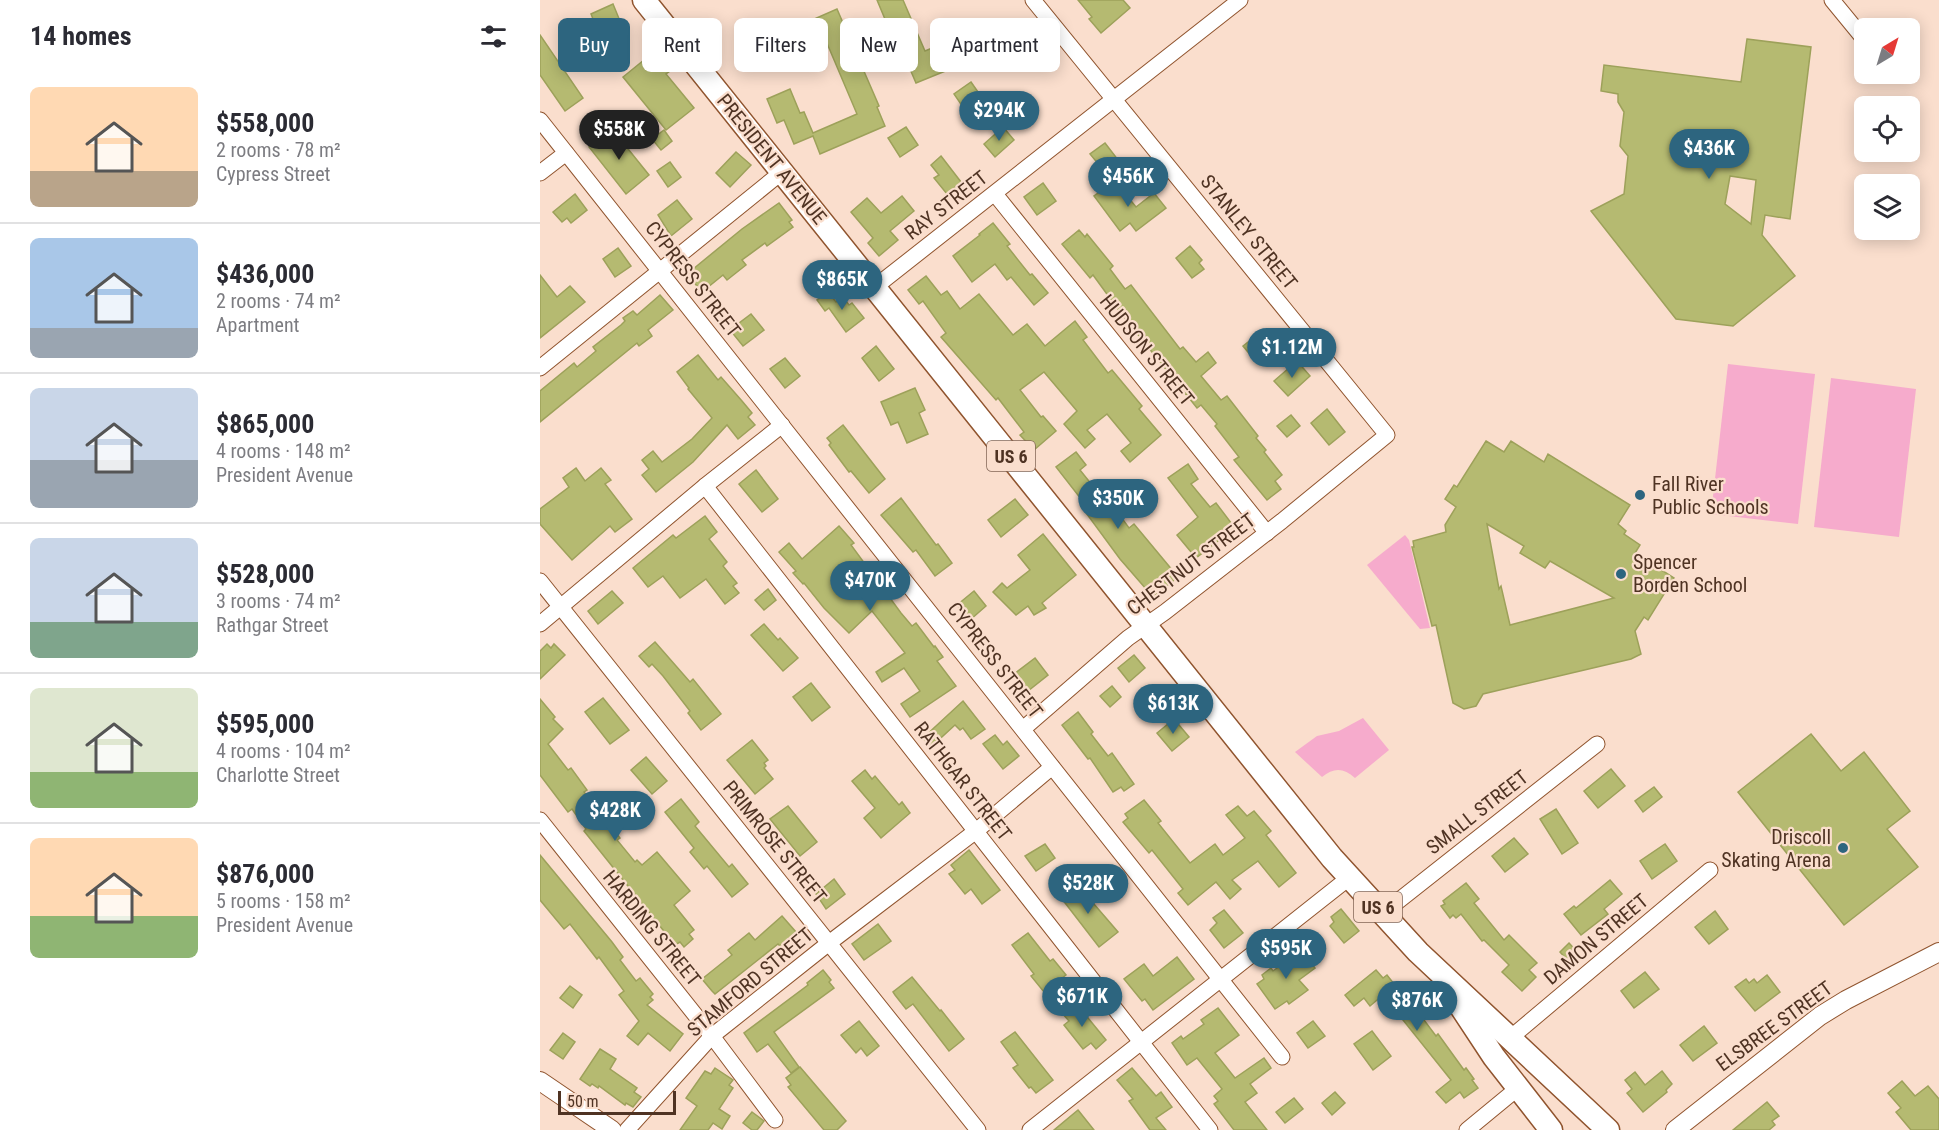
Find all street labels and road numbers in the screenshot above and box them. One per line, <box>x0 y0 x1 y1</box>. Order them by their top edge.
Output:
street label: PRESIDENT AVENUE <box>712 89 832 229</box>
street label: RAY STREET <box>900 165 992 245</box>
street label: STANLEY STREET <box>1196 170 1302 294</box>
street label: CYPRESS STREET <box>640 216 746 342</box>
street label: HUDSON STREET <box>1095 289 1199 411</box>
road number: US 6 <box>987 441 1035 471</box>
street label: CHESTNUT STREET <box>1122 508 1260 620</box>
street label: CYPRESS STREET <box>942 597 1048 723</box>
street label: RATHGAR STREET <box>909 717 1017 845</box>
street label: SMALL STREET <box>1421 765 1533 859</box>
street label: PRIMROSE STREET <box>718 776 832 908</box>
street label: HARDING STREET <box>598 865 706 991</box>
street label: DAMON STREET <box>1539 888 1653 990</box>
road number: US 6 <box>1354 892 1402 922</box>
street label: STAMFORD STREET <box>682 922 818 1042</box>
street label: ELSBREE STREET <box>1711 976 1837 1076</box>

